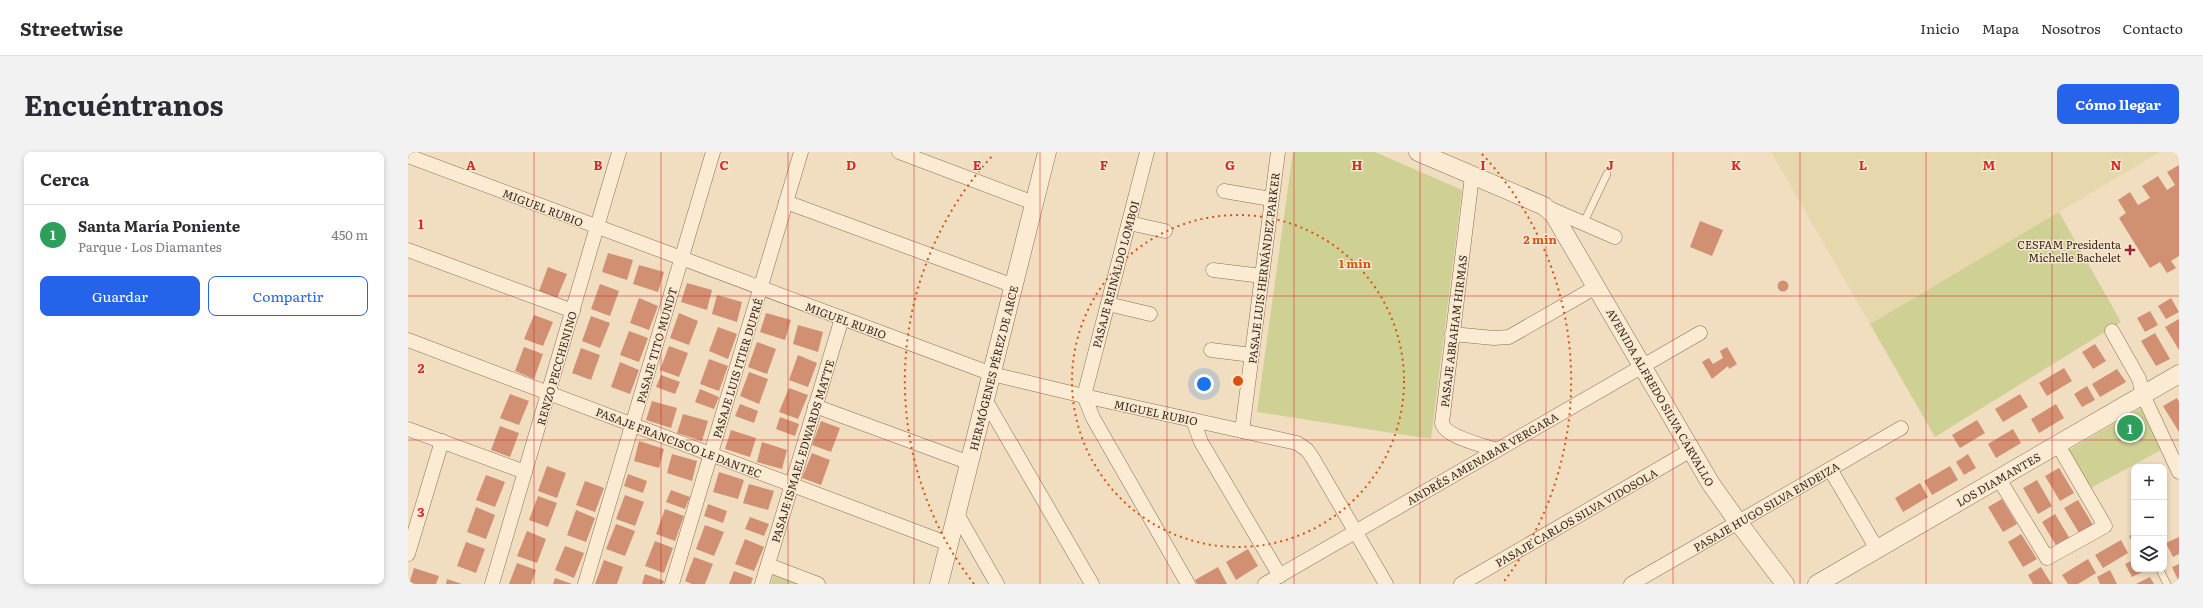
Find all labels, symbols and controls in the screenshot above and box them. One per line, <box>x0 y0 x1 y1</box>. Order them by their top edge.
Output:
text: Streetwise <box>20 14 123 42</box>
text: Inicio <box>1920 18 1960 38</box>
text: Mapa <box>1982 18 2019 38</box>
text: Nosotros <box>2041 18 2101 38</box>
text: Contacto <box>2123 18 2183 38</box>
text: Encuéntranos <box>24 83 223 125</box>
button: Cómo llegar <box>2057 84 2179 124</box>
text: A <box>466 155 476 174</box>
text: B <box>594 155 603 174</box>
text: C <box>719 155 729 174</box>
text: D <box>846 155 856 174</box>
text: E <box>973 155 982 174</box>
text: F <box>1100 155 1108 174</box>
text: G <box>1225 155 1235 174</box>
text: H <box>1352 155 1363 174</box>
text: I <box>1480 155 1486 174</box>
text: J <box>1606 155 1614 174</box>
text: K <box>1731 155 1742 174</box>
text: L <box>1859 155 1867 174</box>
text: M <box>1983 155 1996 174</box>
text: N <box>2111 155 2122 174</box>
text: Cerca <box>40 166 89 191</box>
street label: PASAJE LUIS HERNÁNDEZ PARKER <box>1243 171 1283 365</box>
street label: MIGUEL RUBIO <box>500 184 586 230</box>
street label: PASAJE REINALDO LOMBOI <box>1088 198 1142 350</box>
text: Santa María Poniente <box>78 214 240 237</box>
text: 1 <box>418 214 424 233</box>
text: 1 <box>50 225 56 244</box>
text: 450 m <box>332 225 368 244</box>
text: 2 min <box>1523 230 1557 248</box>
place label: CESFAM Presidenta Michelle Bachelet <box>2017 236 2122 265</box>
text: Parque · Los Diamantes <box>78 237 222 256</box>
marker: CESFAM Presidenta Michelle Bachelet <box>2124 244 2136 256</box>
text: 1 min <box>1339 254 1372 272</box>
street label: PASAJE ABRAHAM HIRMAS <box>1436 254 1470 408</box>
button: Guardar <box>40 276 200 316</box>
button: Compartir <box>208 276 368 316</box>
street label: HERMÓGENES PÉREZ DE ARCE <box>965 284 1021 452</box>
street label: PASAJE TITO MUNDT <box>632 285 680 405</box>
street label: PASAJE LUIS ITIER DUPRÉ <box>708 296 766 440</box>
street label: MIGUEL RUBIO <box>803 298 889 342</box>
street label: AVENIDA ALFREDO SILVA CARVALLO <box>1603 305 1719 489</box>
street label: RENZO PECCHENINO <box>532 309 580 427</box>
text: 2 <box>418 358 425 377</box>
street label: PASAJE ISMAEL EDWARDS MATTE <box>766 358 838 544</box>
your location <box>1194 374 1214 394</box>
centre of rings <box>1231 374 1245 388</box>
street label: MIGUEL RUBIO <box>1113 395 1199 429</box>
street label: PASAJE FRANCISCO LE DANTEC <box>594 403 765 481</box>
street label: ANDRÉS AMENABAR VERGARA <box>1403 408 1561 508</box>
pin: 1 <box>2117 413 2143 443</box>
street label: LOS DIAMANTES <box>1953 448 2043 510</box>
street label: PASAJE HUGO SILVA ENDEIZA <box>1690 458 1842 554</box>
street label: PASAJE CARLOS SILVA VIDOSOLA <box>1492 464 1660 570</box>
map controls <box>2131 464 2167 572</box>
button: + <box>2131 464 2167 500</box>
button: − <box>2131 500 2167 536</box>
text: 3 <box>417 502 425 521</box>
button: layers <box>2131 536 2167 572</box>

